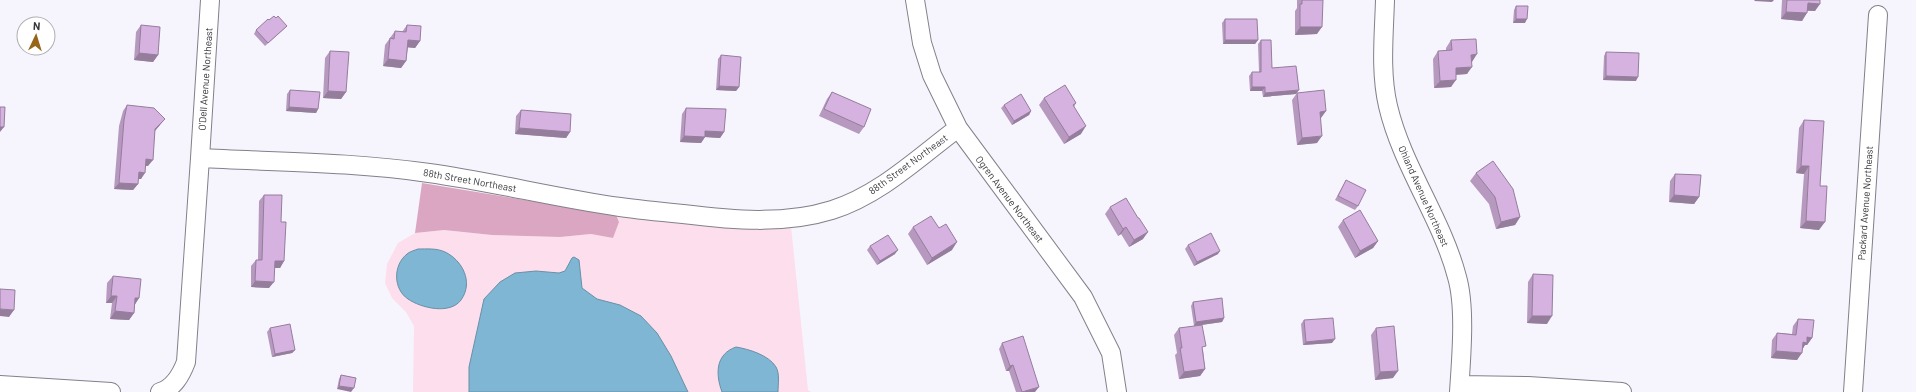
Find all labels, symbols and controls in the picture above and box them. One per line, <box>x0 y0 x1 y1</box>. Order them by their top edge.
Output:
north arrow <box>16 16 56 56</box>
text: N <box>33 19 41 32</box>
street label: O'Dell Avenue Northeast <box>195 27 215 131</box>
street label: 88th Street Northeast <box>866 131 950 197</box>
street label: Ohland Avenue Northeast <box>1396 144 1452 249</box>
street label: Packard Avenue Northeast <box>1855 145 1875 261</box>
street label: Ogren Avenue Northeast <box>974 153 1047 245</box>
street label: 88th Street Northeast <box>422 166 518 194</box>

